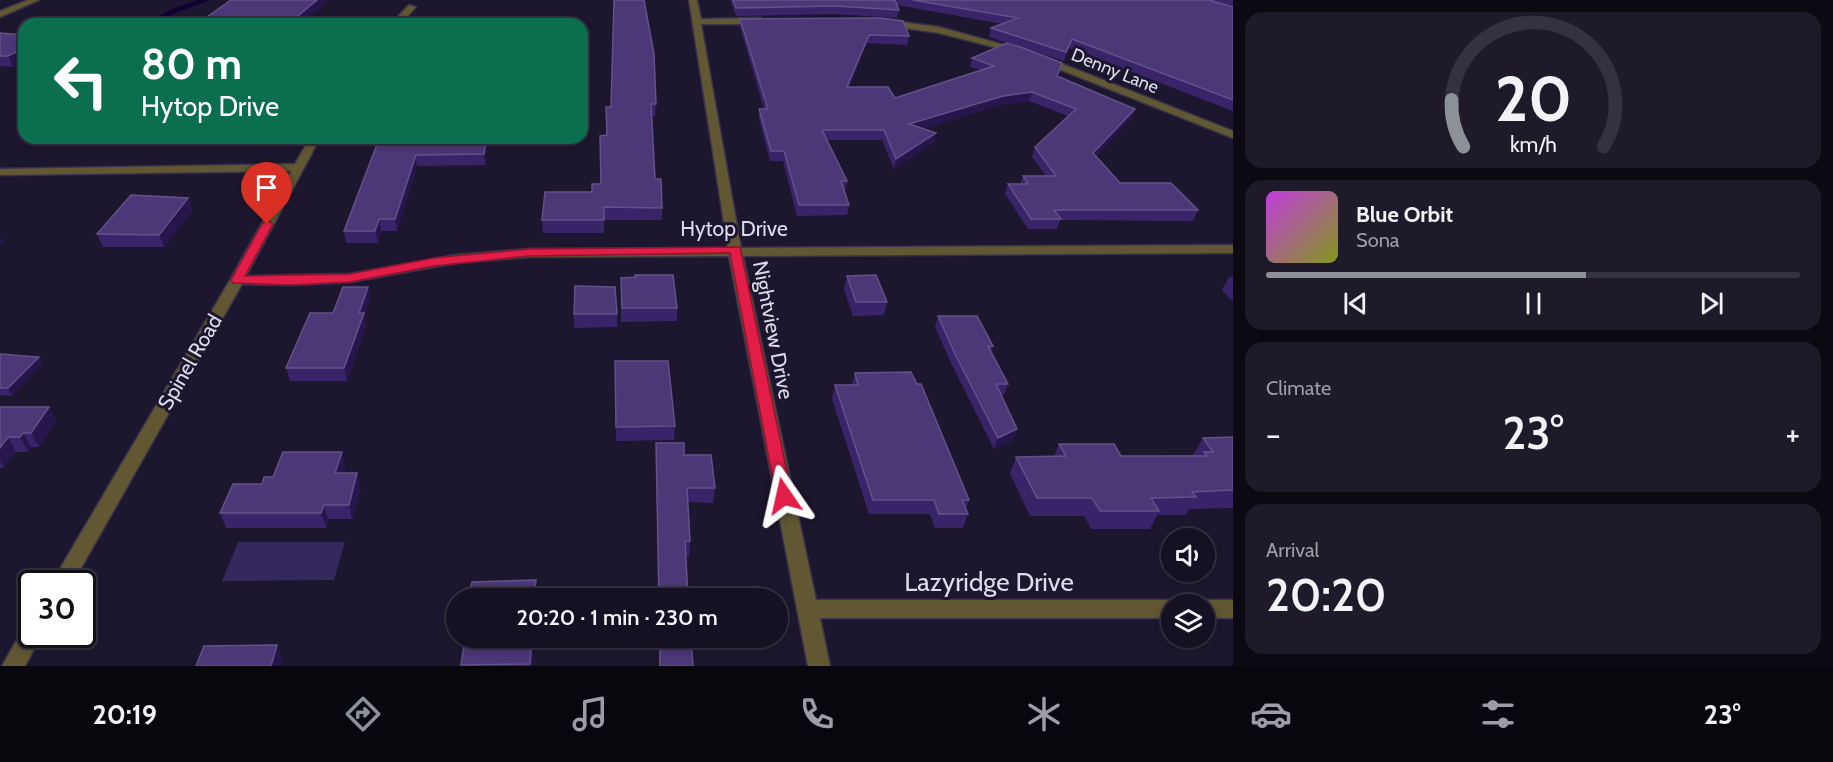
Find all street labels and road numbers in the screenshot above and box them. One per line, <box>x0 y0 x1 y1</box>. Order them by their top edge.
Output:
street label: Denny Lane <box>1068 44 1162 98</box>
street label: Hytop Drive <box>680 216 788 241</box>
street label: Nightview Drive <box>748 259 799 401</box>
street label: Spinel Road <box>152 310 227 414</box>
street label: Lazyridge Drive <box>904 566 1074 598</box>

